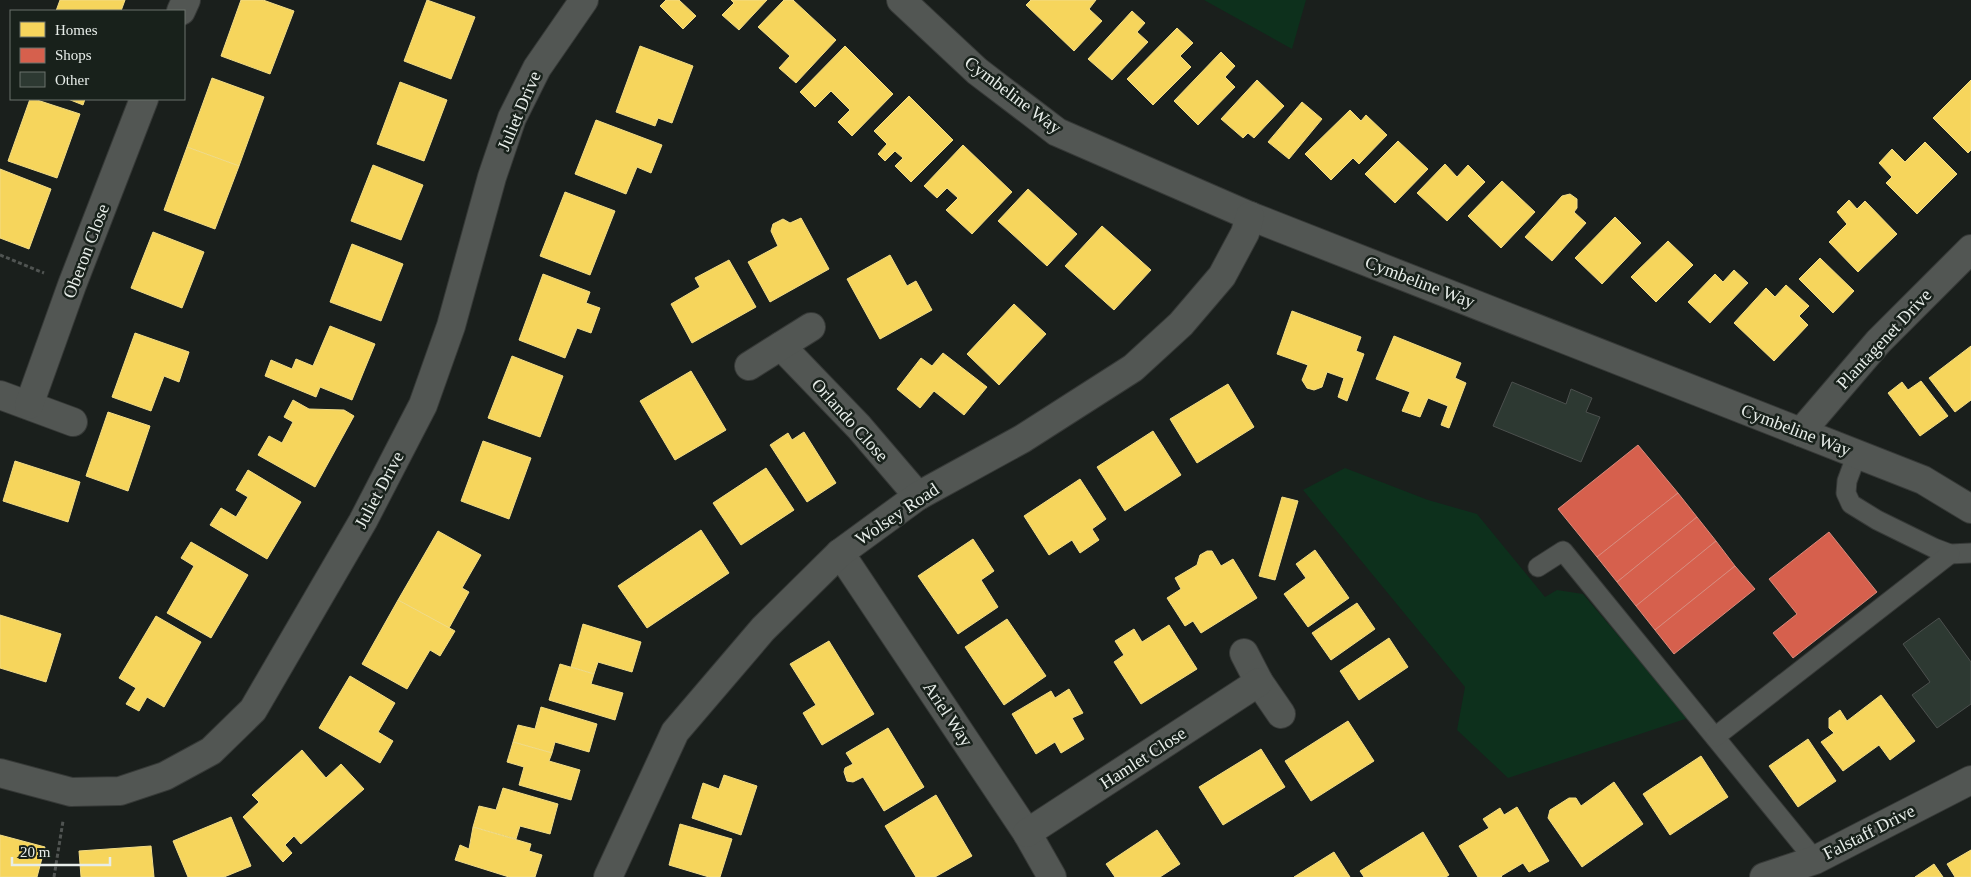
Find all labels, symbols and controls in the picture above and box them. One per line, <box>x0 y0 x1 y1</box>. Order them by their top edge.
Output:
legend <box>10 10 185 100</box>
text: Homes <box>55 22 98 38</box>
text: Shops <box>55 47 92 63</box>
street label: Cymbeline Way <box>961 52 1065 138</box>
street label: Juliet Drive <box>493 68 545 154</box>
text: Other <box>55 72 89 88</box>
street label: Oberon Close <box>59 201 113 301</box>
street label: Cymbeline Way <box>1362 252 1478 312</box>
street label: Plantagenet Drive <box>1833 285 1935 393</box>
street label: Orlando Close <box>808 374 892 466</box>
street label: Cymbeline Way <box>1738 400 1854 460</box>
street label: Juliet Drive <box>350 448 408 532</box>
street label: Wolsey Road <box>852 479 942 549</box>
street label: Ariel Way <box>919 678 977 750</box>
street label: Hamlet Close <box>1096 723 1190 793</box>
street label: Falstaff Drive <box>1820 800 1918 864</box>
scale bar <box>12 834 110 866</box>
text: 20 m <box>20 844 51 860</box>

